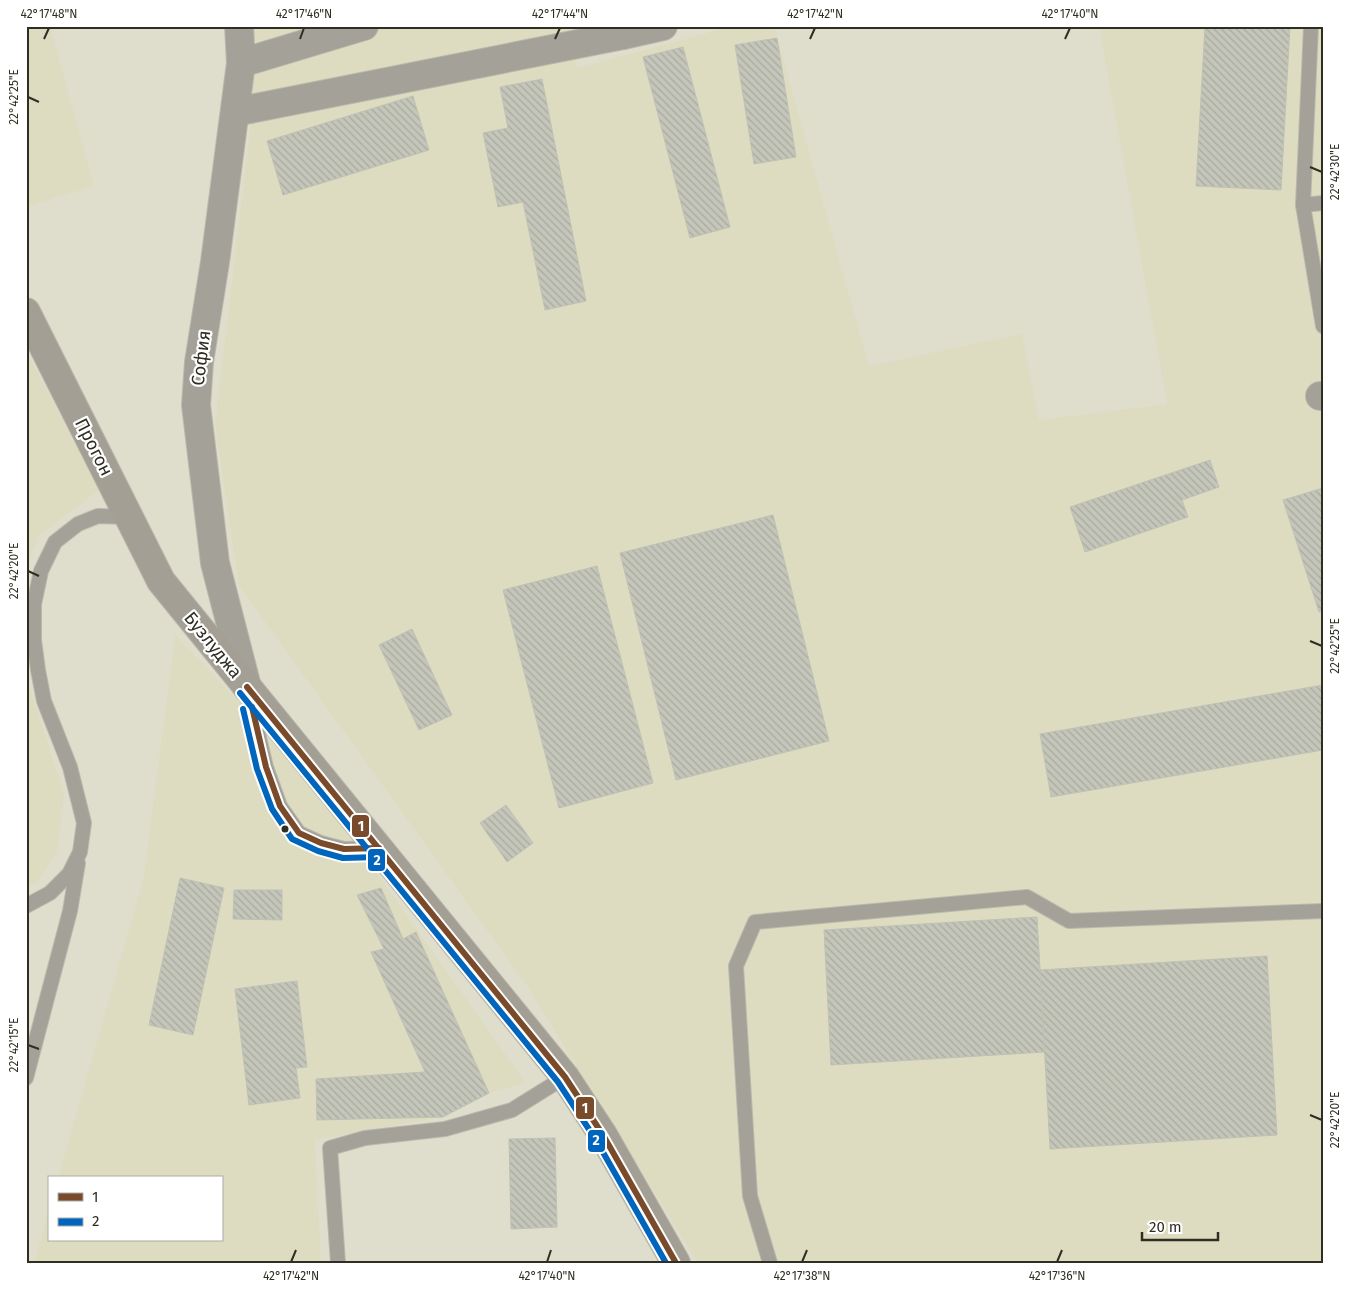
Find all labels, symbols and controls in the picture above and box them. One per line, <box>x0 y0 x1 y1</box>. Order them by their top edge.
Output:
text: 42°17'48"N <box>21 7 77 21</box>
text: 42°17'46"N <box>276 7 332 21</box>
text: 42°17'44"N <box>532 7 588 21</box>
text: 42°17'42"N <box>787 7 843 21</box>
text: 42°17'40"N <box>1041 7 1099 21</box>
text: 22°42'25"E <box>7 69 21 125</box>
text: 22°42'30"E <box>1328 144 1342 200</box>
street label: София <box>187 329 215 387</box>
street label: Прогон <box>70 414 118 480</box>
text: 22°42'20"E <box>7 543 21 599</box>
street label: Бузлуджа <box>179 607 247 683</box>
text: 22°42'25"E <box>1328 618 1342 674</box>
line badge: 1 <box>351 814 370 838</box>
text: 1 <box>358 818 364 835</box>
unlabelled marker <box>280 824 290 834</box>
line badge: 2 <box>367 848 386 872</box>
text: 2 <box>373 852 381 869</box>
text: 22°42'15"E <box>7 1018 21 1072</box>
text: 22°42'20"E <box>1328 1092 1342 1148</box>
line badge: 1 <box>575 1096 595 1120</box>
text: 1 <box>582 1100 588 1117</box>
line badge: 2 <box>587 1129 606 1153</box>
text: 2 <box>592 1132 600 1149</box>
legend <box>48 1176 222 1242</box>
text: 1 <box>92 1188 99 1206</box>
scale bar <box>1142 1209 1218 1241</box>
text: 2 <box>92 1212 99 1230</box>
text: 20 m <box>1149 1218 1182 1236</box>
text: 42°17'42"N <box>263 1269 319 1283</box>
text: 42°17'40"N <box>518 1269 576 1283</box>
text: 42°17'38"N <box>773 1269 831 1283</box>
text: 42°17'36"N <box>1029 1269 1085 1283</box>

